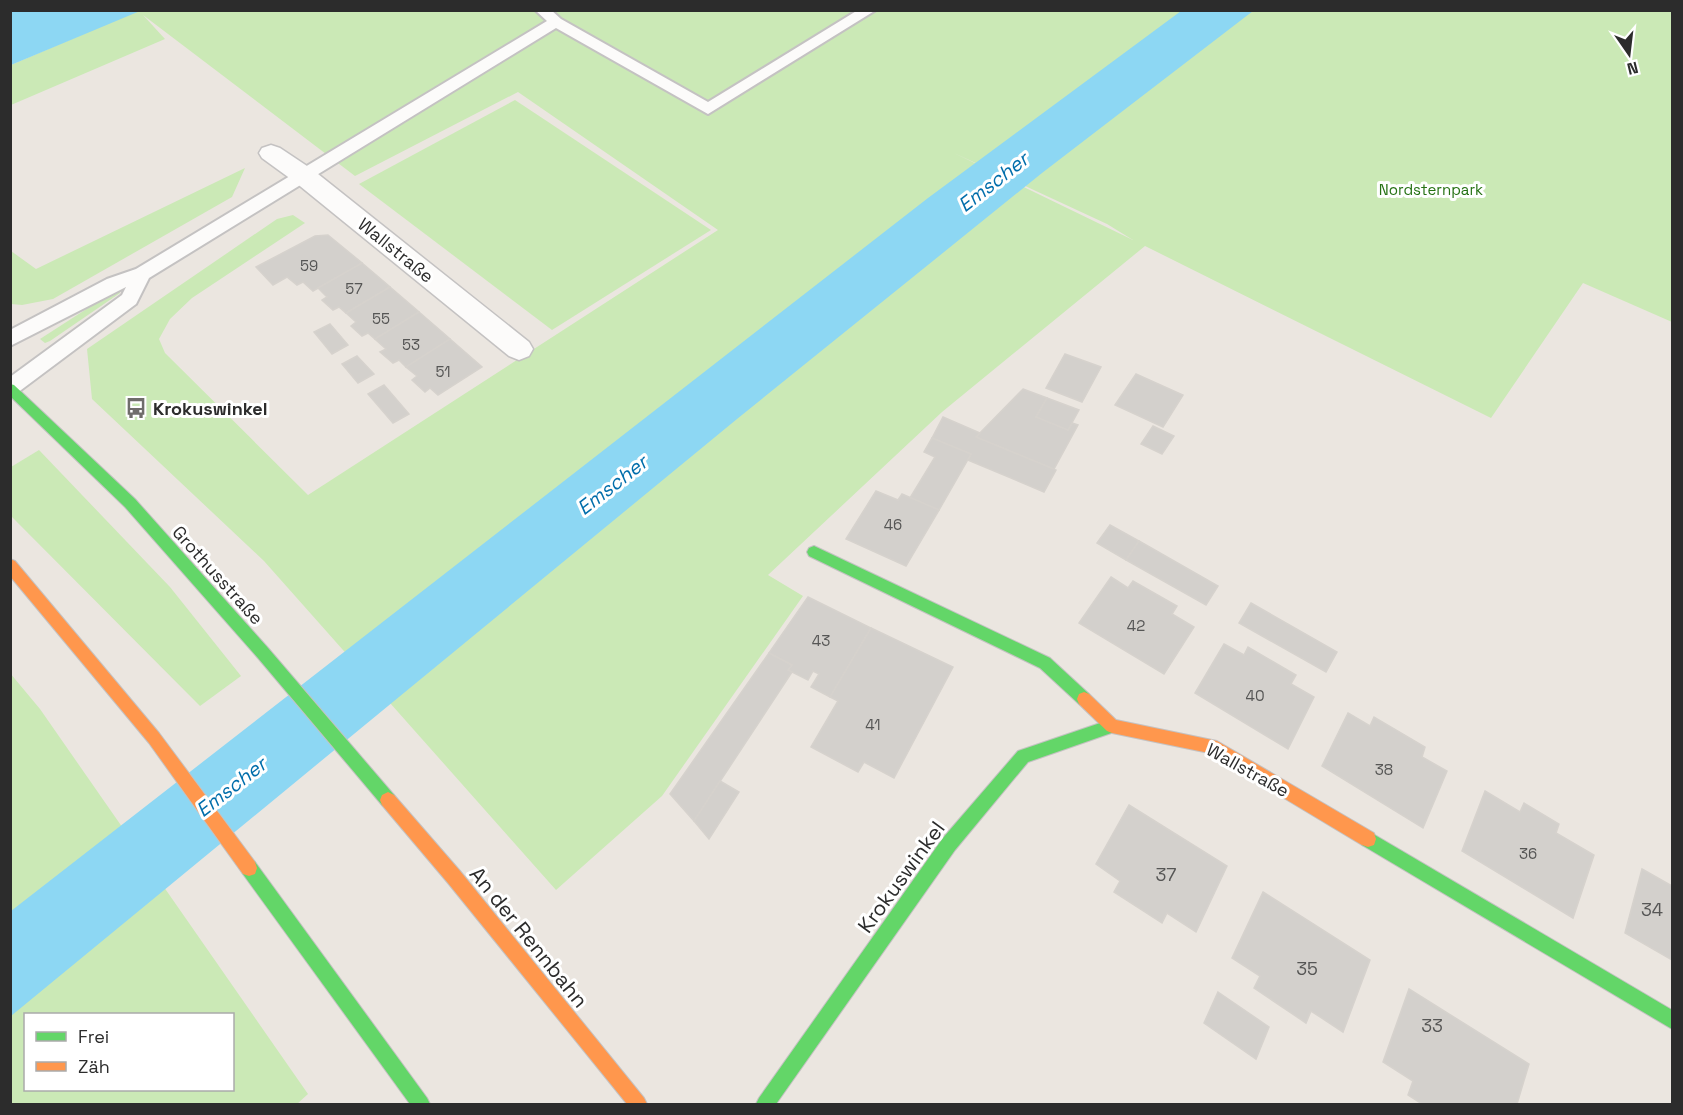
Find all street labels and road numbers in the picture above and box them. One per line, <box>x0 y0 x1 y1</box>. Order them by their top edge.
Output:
street label: Wallstraße <box>353 212 439 288</box>
street label: Grothusstraße <box>168 521 268 629</box>
street label: Wallstraße <box>1203 738 1293 802</box>
street label: Krokuswinkel <box>851 816 951 938</box>
street label: An der Rennbahn <box>464 861 594 1013</box>

